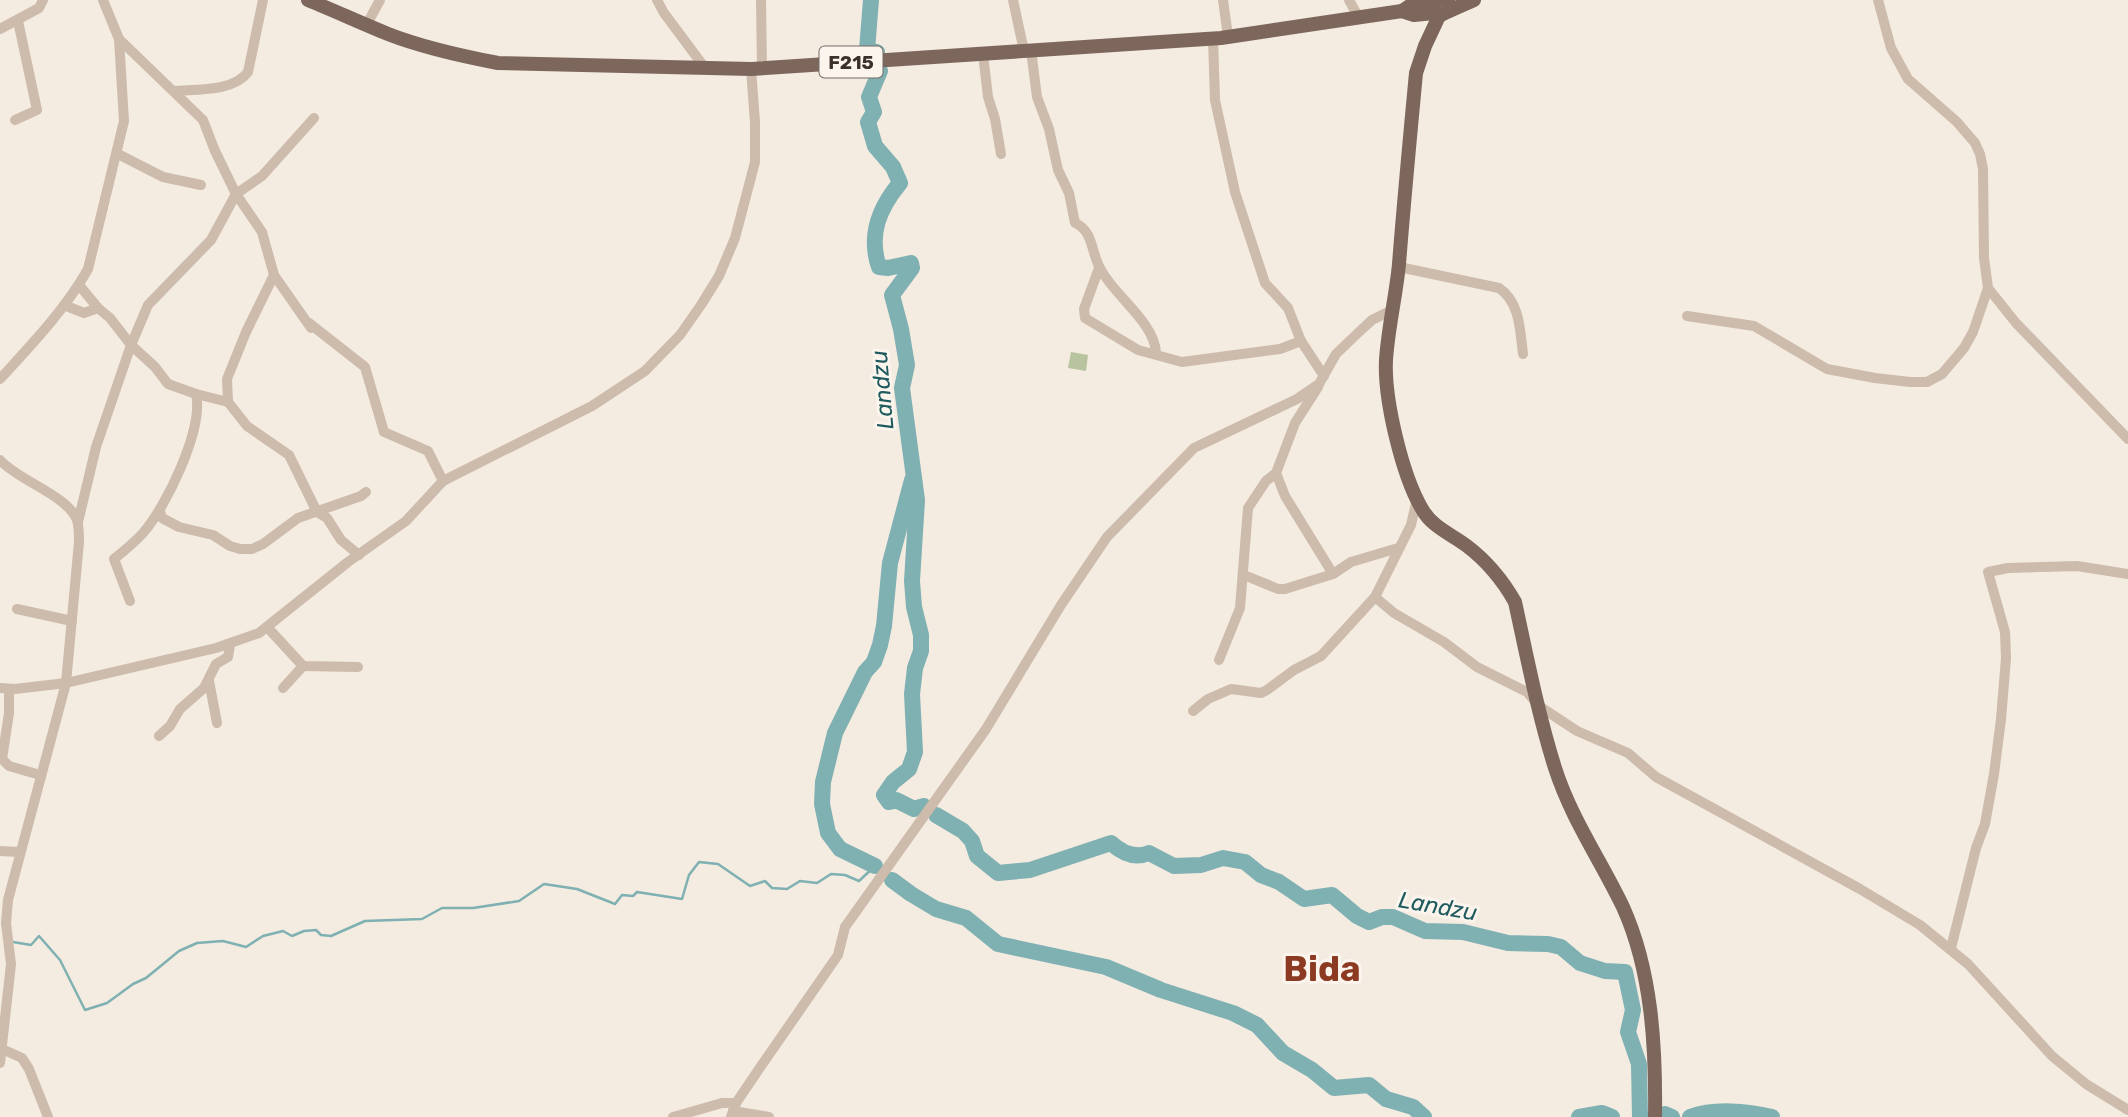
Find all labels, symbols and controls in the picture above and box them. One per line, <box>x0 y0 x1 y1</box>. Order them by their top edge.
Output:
road number: F215 <box>820 46 882 78</box>
water label: Landzu <box>865 349 899 431</box>
water label: Landzu <box>1396 885 1480 927</box>
district label: Bida <box>1283 948 1361 990</box>

